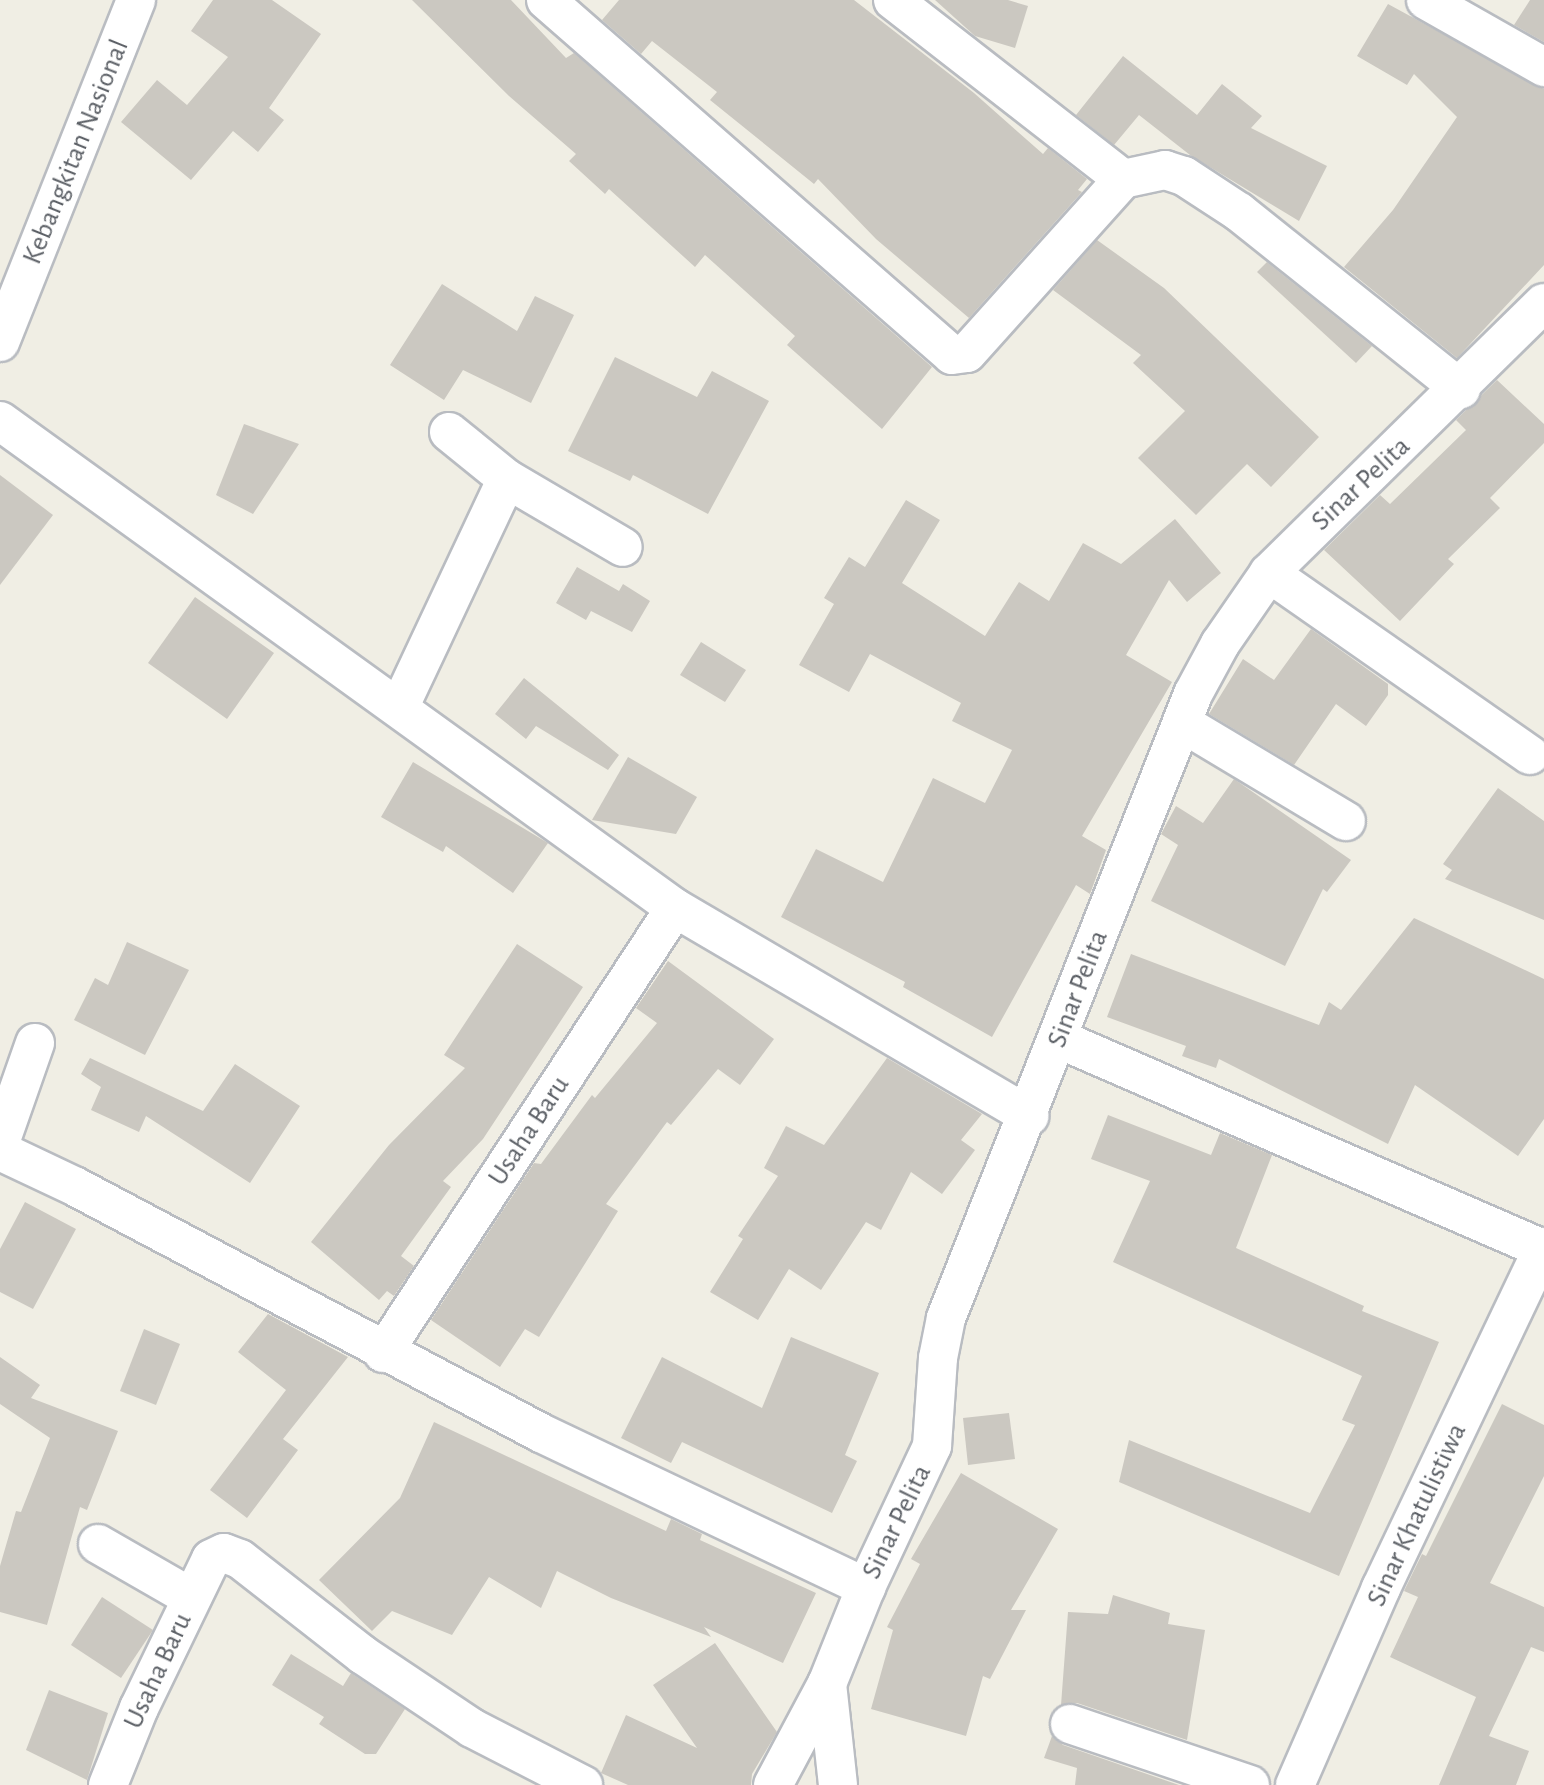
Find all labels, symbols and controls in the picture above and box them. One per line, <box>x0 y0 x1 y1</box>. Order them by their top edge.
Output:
street label: Kebangkitan Nasional <box>16 35 136 269</box>
street label: Sinar Pelita <box>1305 430 1417 538</box>
street label: Sinar Pelita <box>1040 926 1116 1052</box>
street label: Usaha Baru <box>481 1070 577 1192</box>
street label: Sinar Khatulistiwa <box>1360 1418 1474 1612</box>
street label: Sinar Pelita <box>855 1460 939 1584</box>
street label: Usaha Baru <box>117 1608 199 1734</box>

